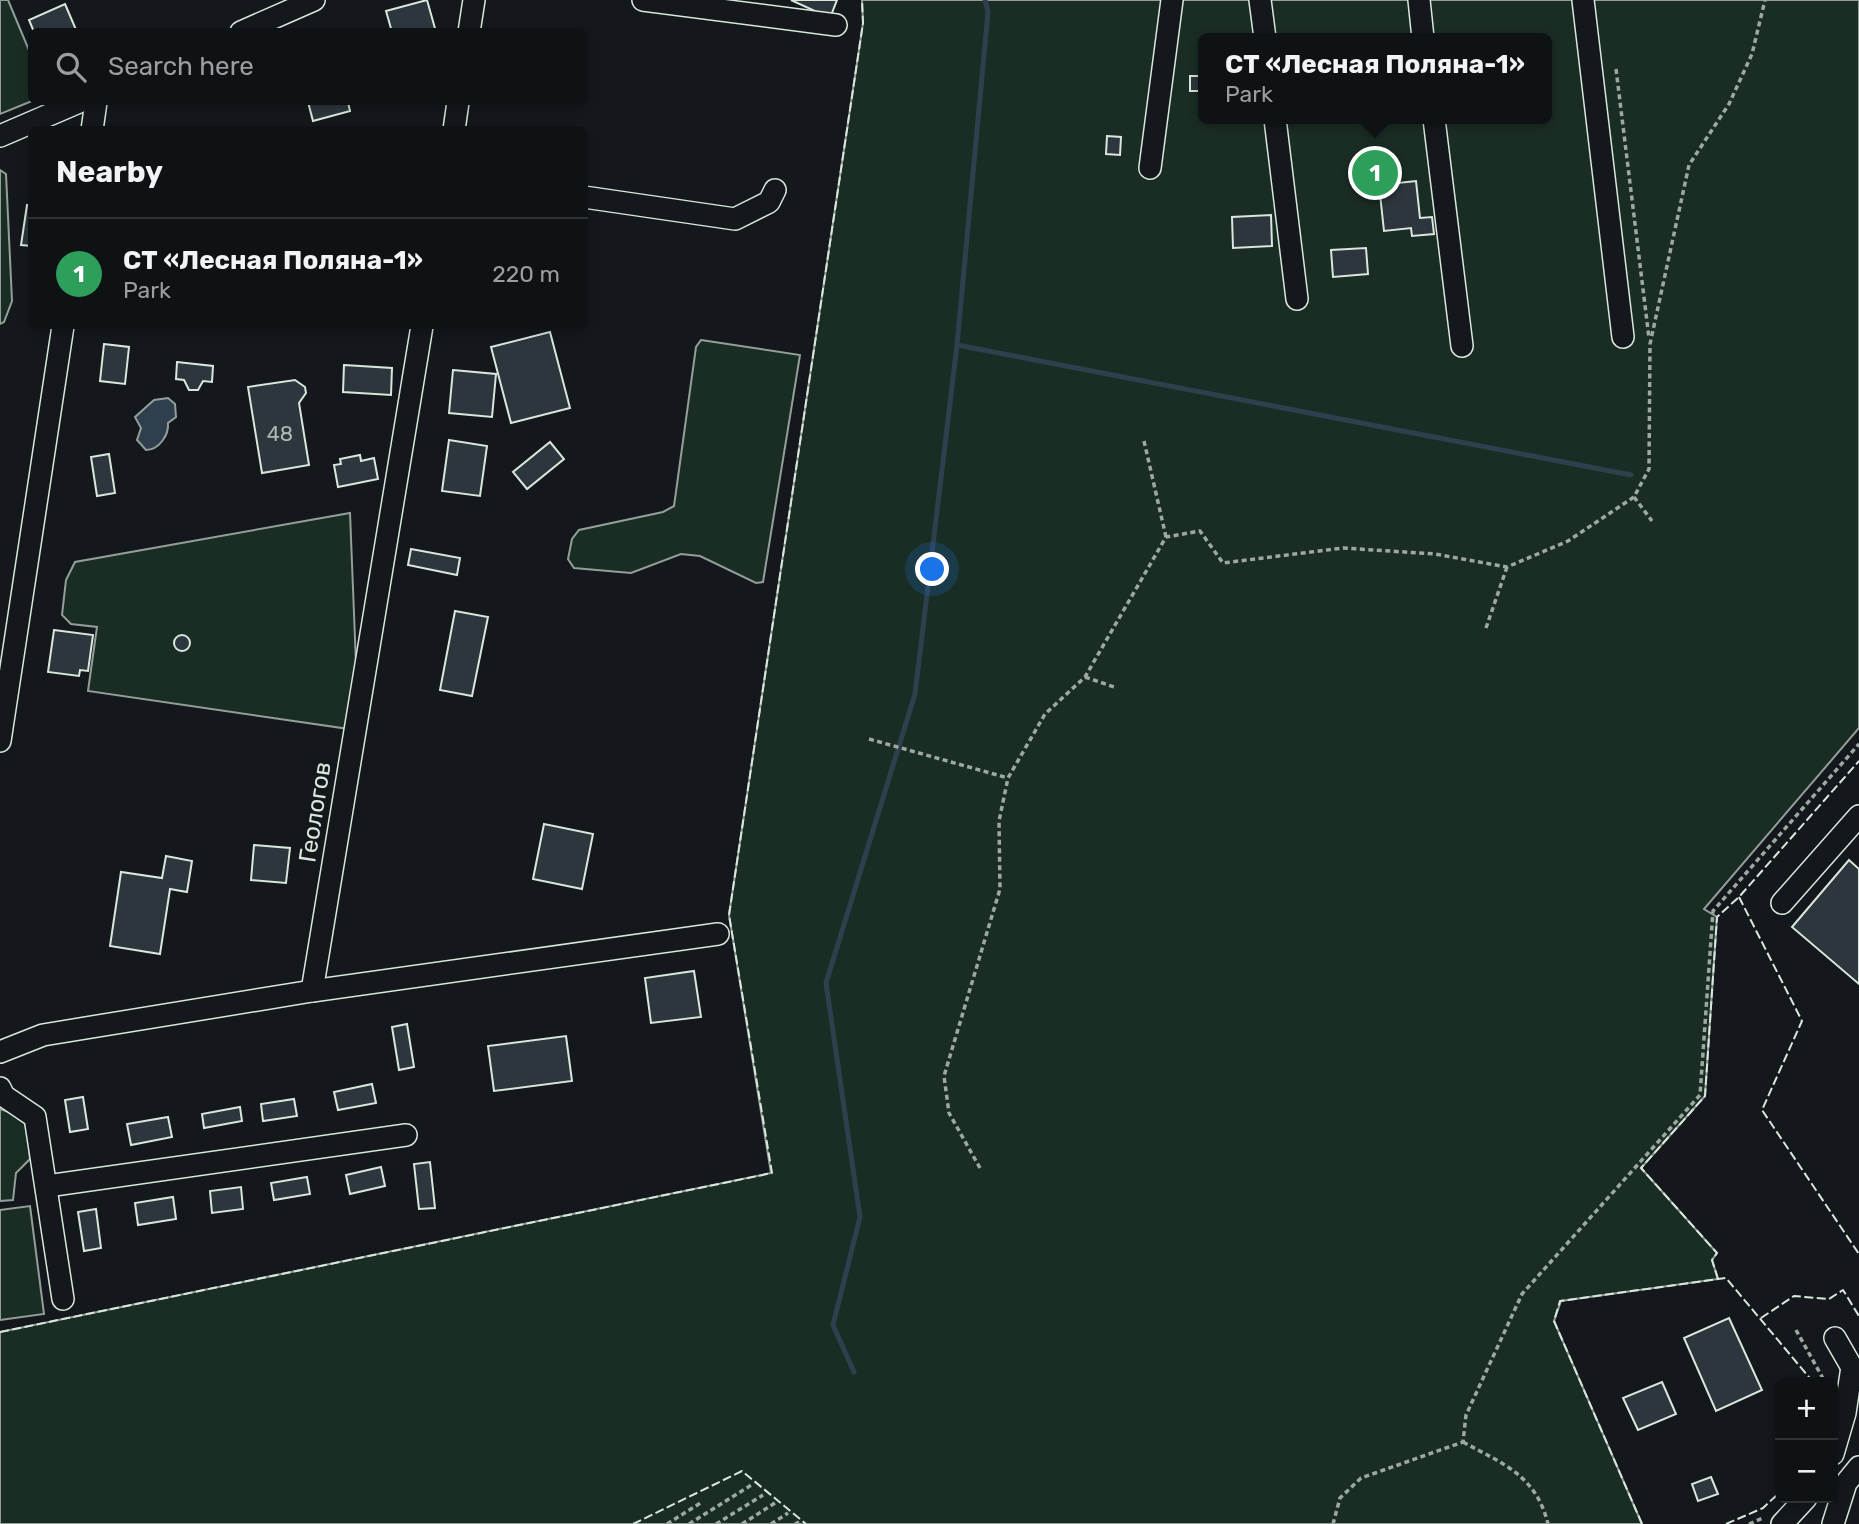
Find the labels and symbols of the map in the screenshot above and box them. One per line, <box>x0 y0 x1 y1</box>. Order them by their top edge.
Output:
pin: 1 <box>1352 147 1398 199</box>
house number: 48 <box>267 421 293 446</box>
your location <box>915 552 949 586</box>
street label: Геологов <box>293 760 337 864</box>

